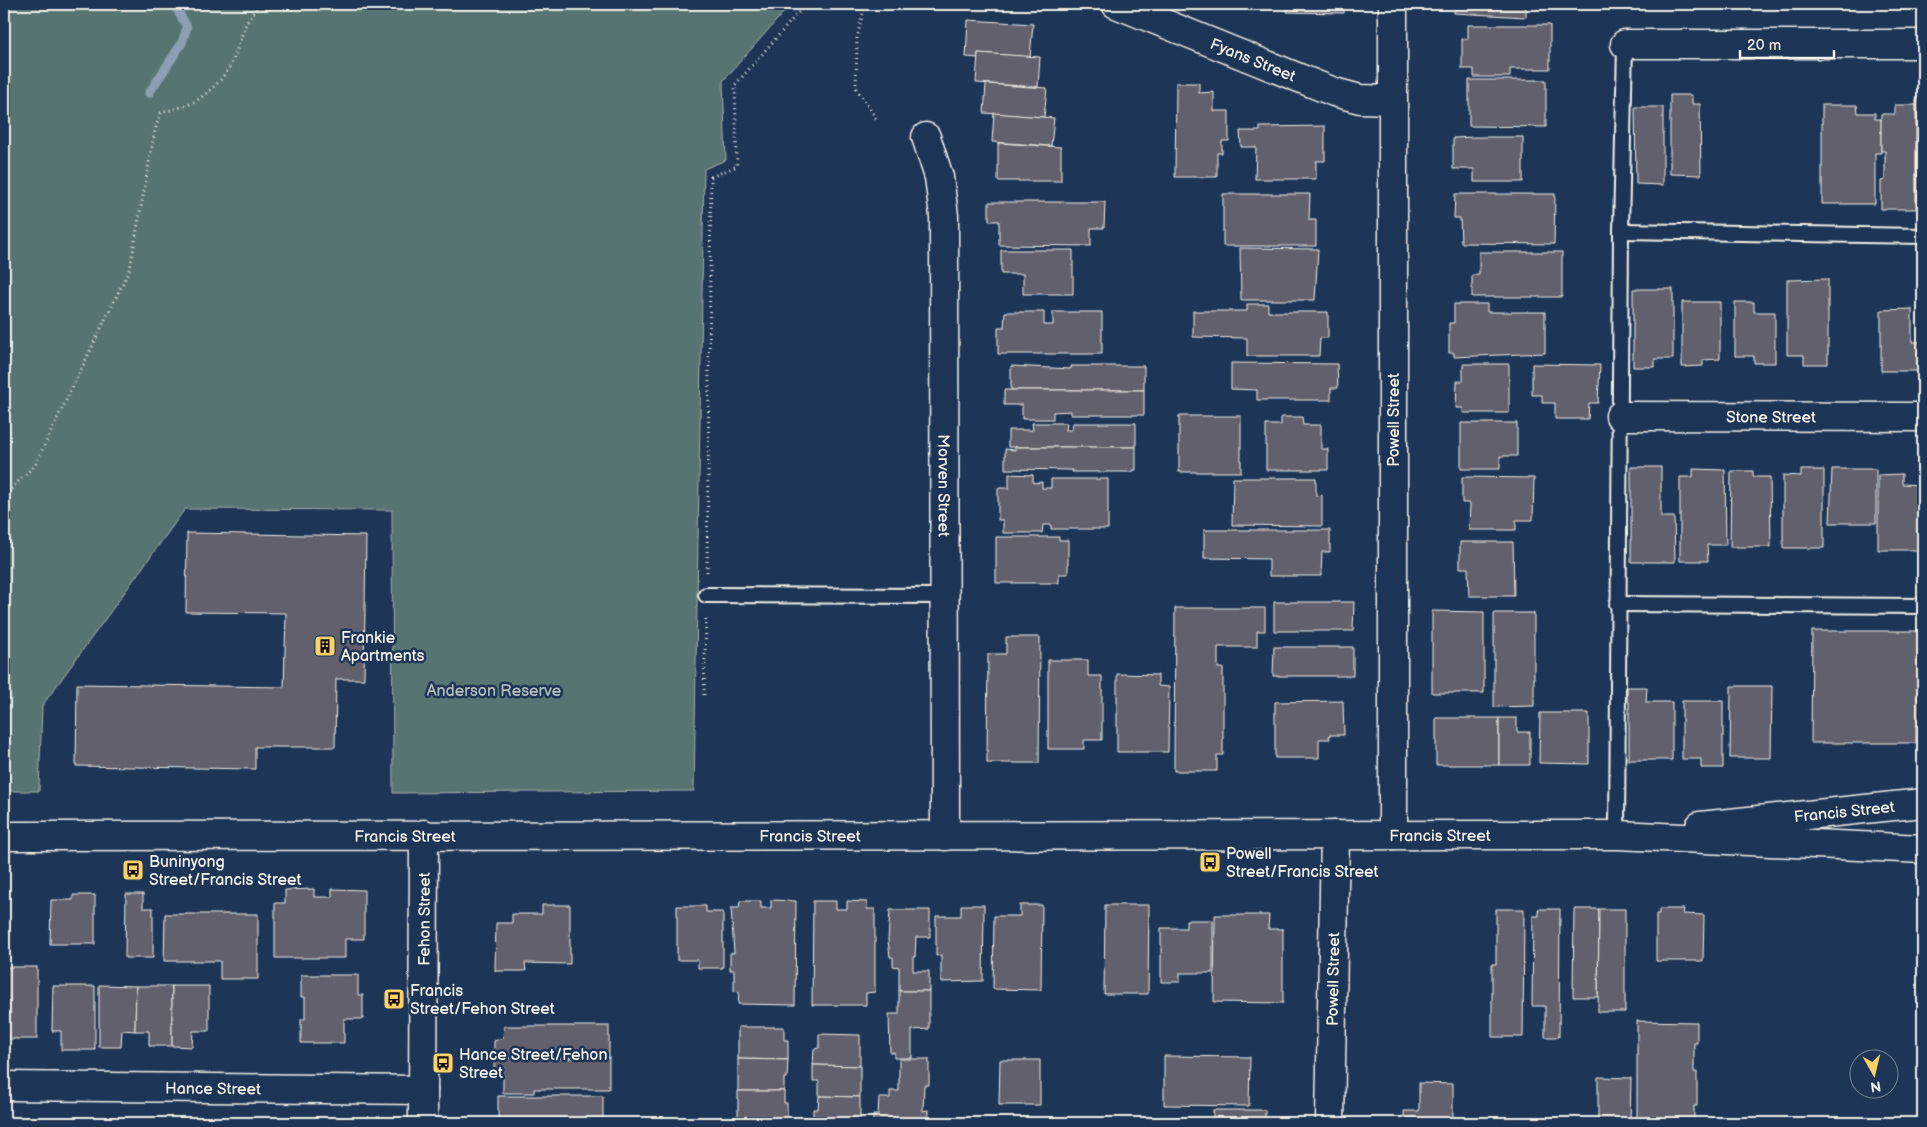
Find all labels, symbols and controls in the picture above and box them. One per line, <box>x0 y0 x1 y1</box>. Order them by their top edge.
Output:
scale bar <box>1740 28 1833 60</box>
street label: Fyans Street <box>1207 35 1298 87</box>
text: 20 m <box>1747 36 1781 55</box>
street label: Powell Street <box>1385 373 1404 467</box>
street label: Stone Street <box>1726 408 1816 428</box>
street label: Morven Street <box>933 434 953 537</box>
place label: Frankie Apartments <box>341 629 424 666</box>
building icon: Frankie Apartments <box>313 634 337 658</box>
park label: Anderson Reserve <box>427 682 562 701</box>
street label: Francis Street <box>1793 798 1896 827</box>
street label: Francis Street <box>759 827 861 847</box>
street label: Francis Street <box>1389 827 1491 846</box>
street label: Francis Street <box>354 828 456 847</box>
place label: Powell Street/Francis Street <box>1226 845 1378 882</box>
bus stop icon: Powell Street/Francis Street <box>1198 850 1222 874</box>
place label: Buninyong Street/Francis Street <box>149 853 301 890</box>
bus stop icon: Buninyong Street/Francis Street <box>121 858 145 882</box>
street label: Fehon Street <box>416 872 435 966</box>
street label: Powell Street <box>1324 932 1344 1026</box>
place label: Francis Street/Fehon Street <box>410 982 555 1019</box>
bus stop icon: Francis Street/Fehon Street <box>382 987 406 1011</box>
place label: Hance Street/Fehon Street <box>459 1046 607 1083</box>
north arrow <box>1850 1050 1900 1100</box>
bus stop icon: Hance Street/Fehon Street <box>431 1051 455 1075</box>
text: N <box>1869 1077 1882 1096</box>
street label: Hance Street <box>165 1080 261 1099</box>

